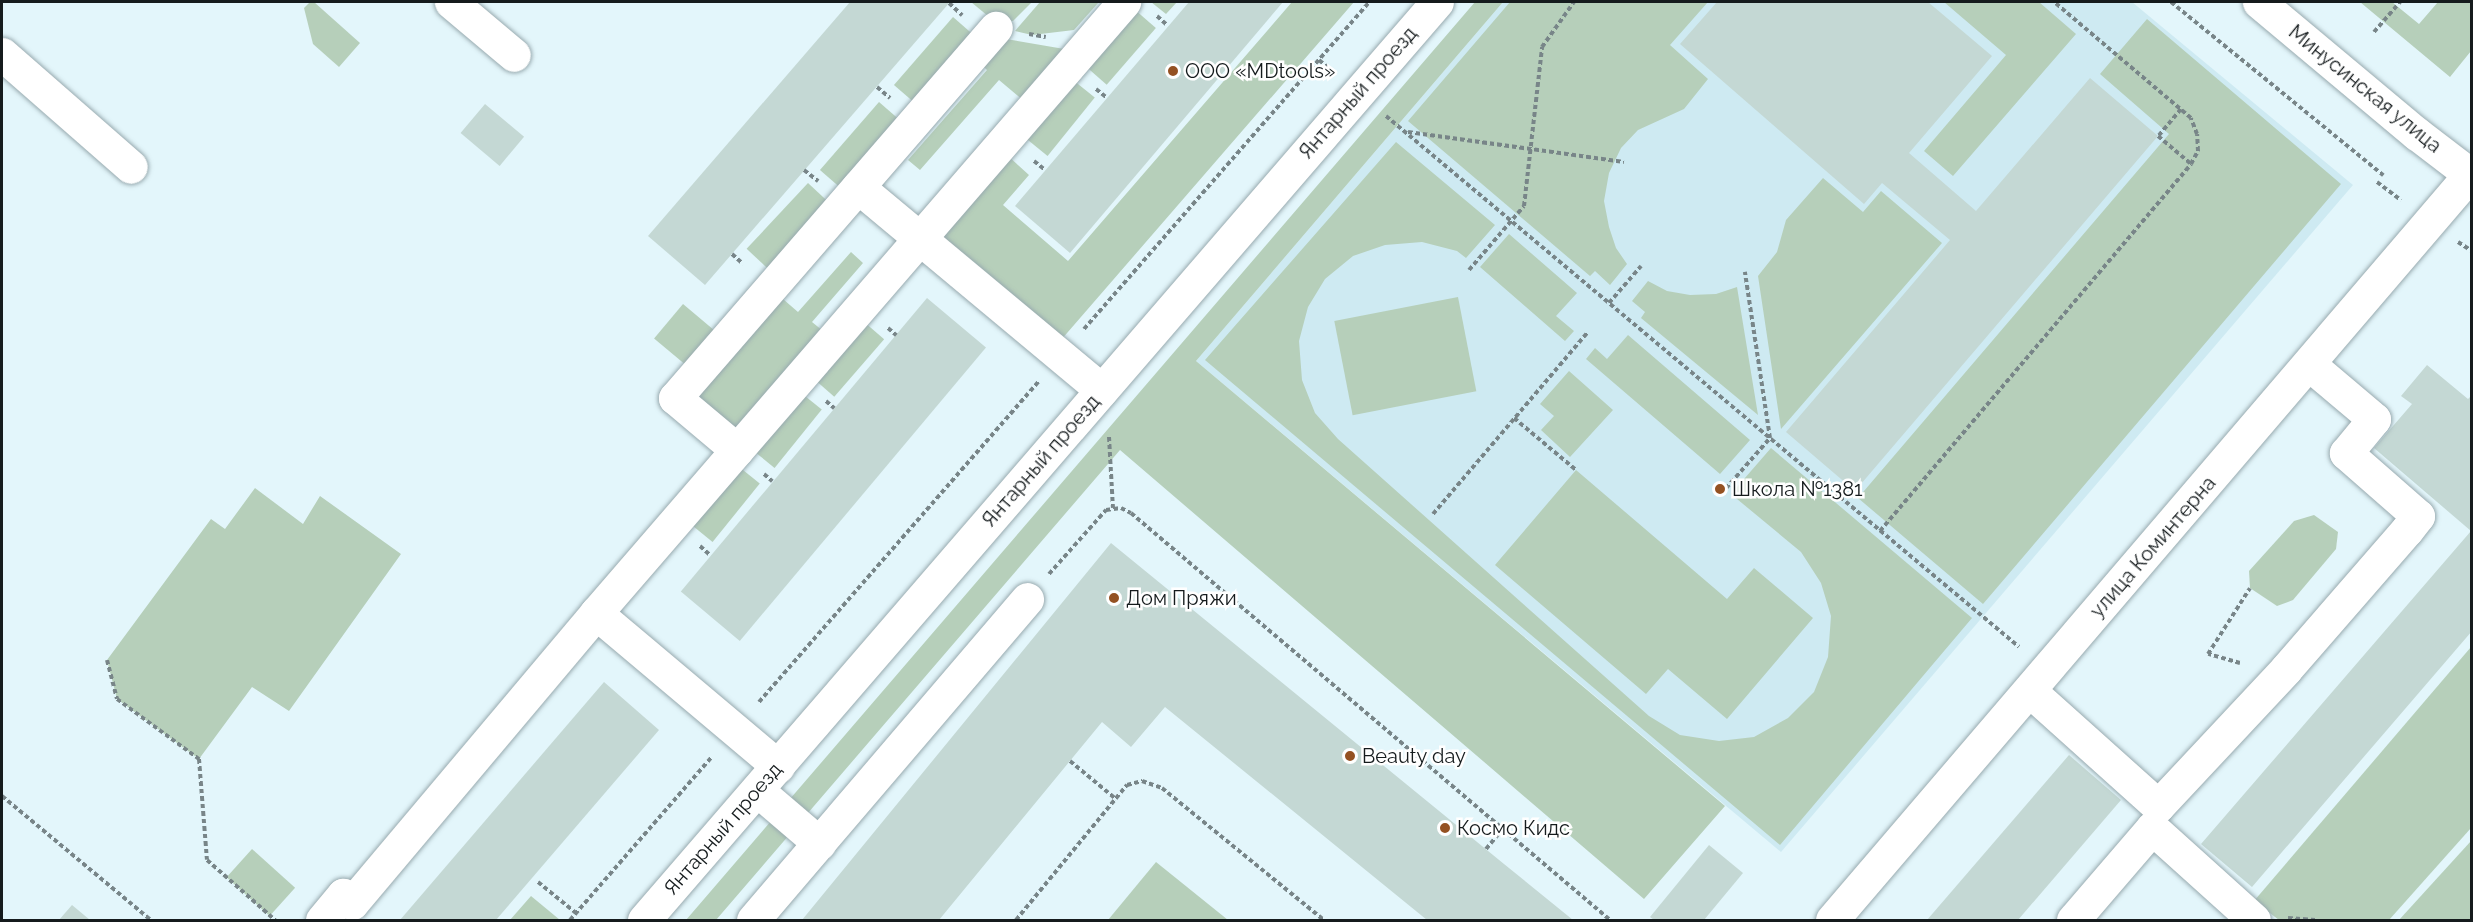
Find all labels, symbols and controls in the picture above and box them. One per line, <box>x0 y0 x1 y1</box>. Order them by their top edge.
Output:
street label: Минусинская улица <box>2284 20 2446 158</box>
street label: Янтарный проезд <box>1294 22 1422 164</box>
place label: ООО «MDtools» <box>1185 59 1335 83</box>
marker: ООО «MDtools» <box>1166 64 1180 78</box>
street label: Янтарный проезд <box>977 390 1105 532</box>
street label: улица Коминтерна <box>2085 471 2221 623</box>
place label: Школа №1381 <box>1732 477 1863 501</box>
marker: Школа №1381 <box>1713 482 1727 496</box>
place label: Дом Пряжи <box>1126 586 1237 610</box>
marker: Дом Пряжи <box>1107 591 1121 605</box>
place label: Beauty day <box>1362 744 1466 768</box>
marker: Beauty day <box>1343 749 1357 763</box>
street label: Янтарный проезд <box>659 758 787 900</box>
place label: Космо Кидс <box>1457 816 1570 840</box>
marker: Космо Кидс <box>1438 821 1452 835</box>

